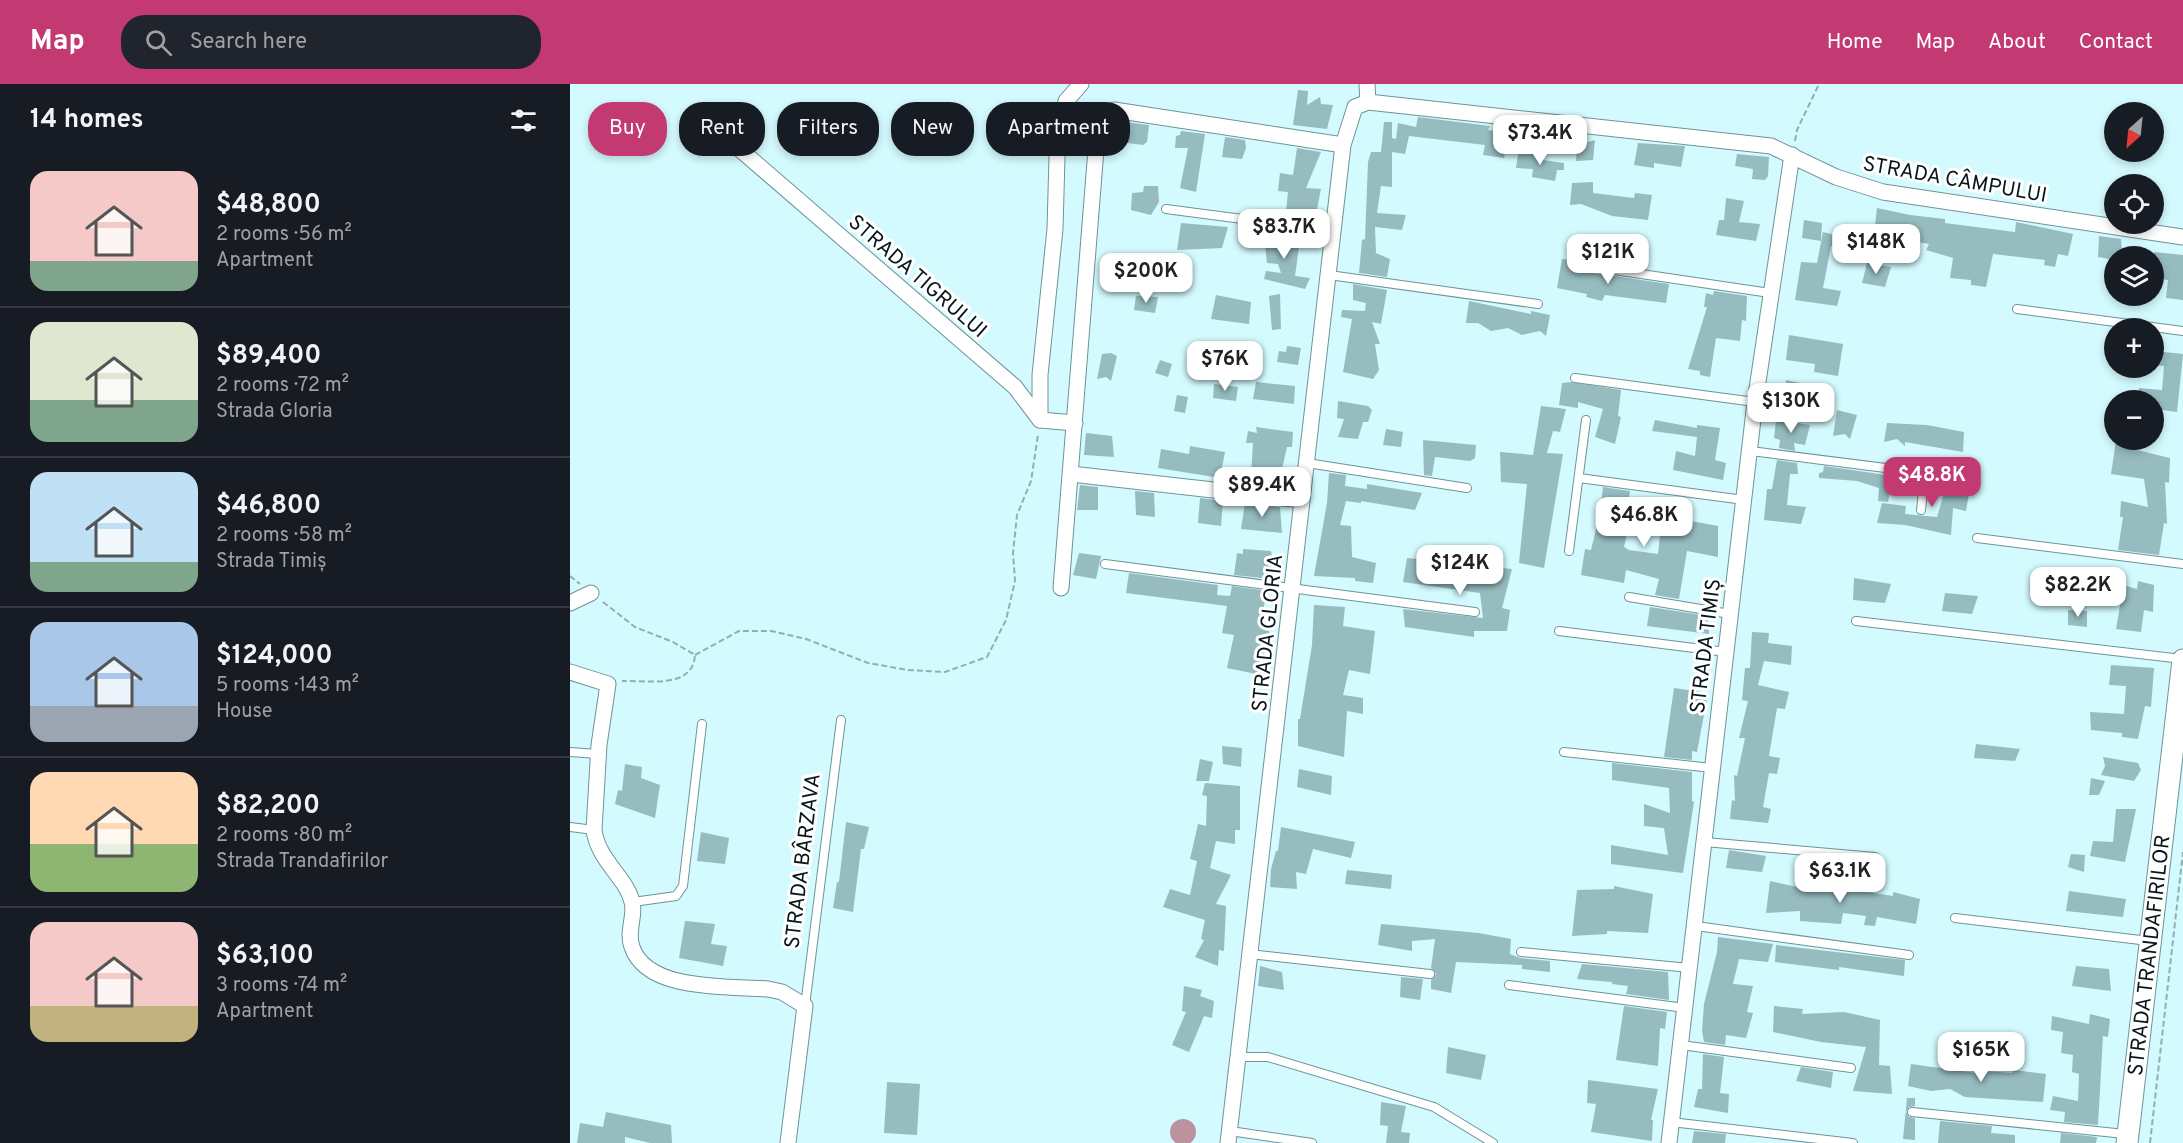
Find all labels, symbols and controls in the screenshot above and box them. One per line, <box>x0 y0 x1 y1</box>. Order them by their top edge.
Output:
search box <box>121 15 541 69</box>
text: Map <box>30 24 85 60</box>
icon: search <box>142 26 175 59</box>
text: Search here <box>190 29 307 56</box>
text: Home <box>1827 29 1883 56</box>
text: Map <box>1916 29 1955 56</box>
text: About <box>1988 29 2046 56</box>
text: Contact <box>2079 29 2153 56</box>
chip: Buy <box>588 102 667 156</box>
chip: Rent <box>679 102 765 156</box>
chip: Filters <box>777 102 879 156</box>
chip: New <box>891 102 974 156</box>
chip: Apartment <box>986 102 1130 156</box>
north arrow <box>2104 102 2164 162</box>
map controls <box>2104 102 2164 450</box>
text: 14 homes <box>30 104 144 137</box>
icon: filters <box>507 104 540 137</box>
pin: $73.4K <box>1491 115 1589 166</box>
text: $73.4K <box>1507 121 1573 147</box>
street label: STRADA CÂMPULUI <box>1861 150 2049 210</box>
button: locate <box>2104 174 2164 234</box>
text: $48,800 <box>216 189 321 222</box>
icon: home <box>78 195 150 267</box>
street label: STRADA TIGRULUI <box>842 209 992 345</box>
pin: $83.7K <box>1235 209 1333 260</box>
text: $83.7K <box>1252 215 1316 241</box>
text: 2 rooms · 56 m² <box>216 222 352 248</box>
pin: $148K <box>1834 224 1918 275</box>
text: $148K <box>1846 230 1906 256</box>
pin: $121K <box>1566 234 1650 285</box>
text: $121K <box>1581 240 1635 266</box>
button: layers <box>2104 246 2164 306</box>
text: Apartment <box>216 248 314 274</box>
pin: $200K <box>1104 253 1188 304</box>
text: $200K <box>1114 259 1178 285</box>
button: + <box>2104 318 2164 378</box>
text: $89,400 <box>216 340 321 373</box>
pin: $76K <box>1189 341 1261 392</box>
icon: home <box>78 346 150 418</box>
text: $76K <box>1201 347 1249 373</box>
text: 2 rooms · 72 m² <box>216 373 349 399</box>
pin: $130K <box>1749 383 1833 434</box>
text: $130K <box>1761 389 1821 415</box>
button: − <box>2104 390 2164 450</box>
text: Strada Gloria <box>216 399 333 425</box>
pin: $48.8K <box>1883 457 1981 508</box>
text: $48.8K <box>1898 463 1966 489</box>
pin: $89.4K <box>1213 467 1311 518</box>
text: $89.4K <box>1228 473 1296 499</box>
text: $46,800 <box>216 490 321 523</box>
icon: home <box>78 496 150 568</box>
pin: $46.8K <box>1595 497 1693 548</box>
text: $46.8K <box>1610 503 1678 529</box>
text: 2 rooms · 58 m² <box>216 523 352 549</box>
pin: $124K <box>1418 545 1502 596</box>
text: Strada Timiș <box>216 549 327 575</box>
text: $124K <box>1430 551 1490 577</box>
street label: STRADA GLORIA <box>1247 553 1290 713</box>
pin: $82.2K <box>2029 567 2127 618</box>
text: $82.2K <box>2044 573 2112 599</box>
street label: STRADA TIMIȘ <box>1685 577 1728 715</box>
text: $124,000 <box>216 640 333 673</box>
icon: home <box>78 646 150 718</box>
text: 5 rooms · 143 m² <box>216 673 359 699</box>
text: House <box>216 699 272 725</box>
street label: STRADA BÂRZAVA <box>778 772 828 950</box>
text: $82,200 <box>216 790 320 823</box>
icon: home <box>78 796 150 868</box>
text: 2 rooms · 80 m² <box>216 823 352 849</box>
street label: STRADA TRANDAFIRILOR <box>2123 833 2178 1077</box>
text: Strada Trandafirilor <box>216 849 388 875</box>
pin: $63.1K <box>1791 853 1889 904</box>
text: $63.1K <box>1809 859 1871 885</box>
text: $63,100 <box>216 940 314 973</box>
icon: home <box>78 946 150 1018</box>
text: 3 rooms · 74 m² <box>216 973 347 999</box>
text: Apartment <box>216 999 314 1025</box>
pin: $165K <box>1939 1032 2023 1083</box>
text: $165K <box>1952 1038 2010 1064</box>

